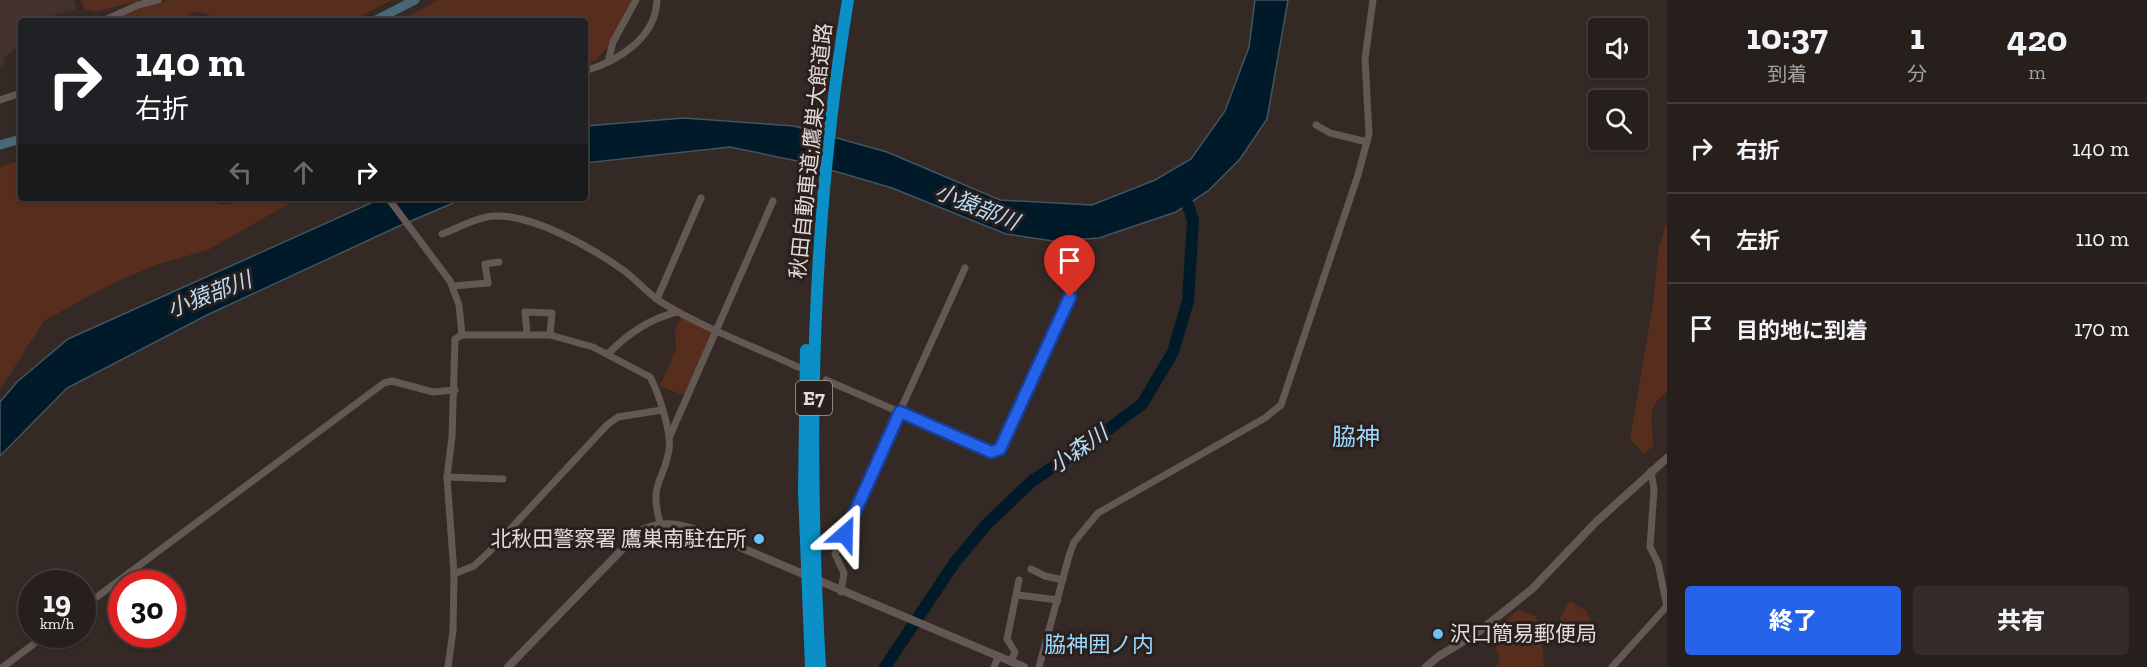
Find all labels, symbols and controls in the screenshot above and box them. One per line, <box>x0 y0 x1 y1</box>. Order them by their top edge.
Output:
text: 10:37 <box>1747 15 1828 58</box>
text: 1 <box>1910 15 1925 58</box>
text: 420 <box>2007 17 2067 60</box>
map controls <box>1588 18 1648 150</box>
button: sound <box>1588 18 1648 78</box>
street label: 秋田自動車道;鷹巣大館道路 <box>785 22 836 280</box>
text: 140 m <box>135 36 245 87</box>
icon: right <box>36 42 114 120</box>
text: m <box>2029 60 2046 84</box>
text: 到着 <box>1767 62 1807 86</box>
text: 分 <box>1907 62 1927 86</box>
button: search <box>1588 90 1648 150</box>
text: 右折 <box>135 93 189 125</box>
icon: right <box>1685 132 1718 165</box>
text: 140 m <box>2072 135 2129 162</box>
text: 右折 <box>1736 137 1780 164</box>
icon: left <box>224 156 257 189</box>
icon: ahead <box>287 156 320 189</box>
icon: right <box>350 156 383 189</box>
water label: 小猿部川 <box>931 177 1025 236</box>
icon: left <box>1685 222 1718 255</box>
text: 110 m <box>2075 225 2129 252</box>
text: 左折 <box>1736 227 1780 254</box>
pin <box>1044 235 1095 297</box>
icon: arrive <box>1053 244 1086 277</box>
water label: 小猿部川 <box>163 265 257 323</box>
icon: arrive <box>1685 312 1718 345</box>
text: 170 m <box>2074 315 2129 342</box>
text: 目的地に到着 <box>1736 317 1868 344</box>
road number: E7 <box>796 381 832 415</box>
water label: 小森川 <box>1044 418 1115 479</box>
district label: 脇神 <box>1332 422 1380 451</box>
position arrow <box>813 502 877 566</box>
place label: 北秋田警察署 鷹巣南駐在所 <box>490 526 747 551</box>
marker: 北秋田警察署 鷹巣南駐在所 <box>752 532 766 546</box>
speed limit sign: 30 <box>108 570 186 648</box>
text: 19 <box>43 584 71 620</box>
button: 終了 <box>1685 586 1901 655</box>
button: 共有 <box>1913 586 2129 655</box>
text: km/h <box>40 615 74 633</box>
place label: 沢口簡易郵便局 <box>1450 621 1597 646</box>
marker: 沢口簡易郵便局 <box>1431 627 1445 641</box>
district label: 脇神囲ノ内 <box>1044 631 1154 658</box>

